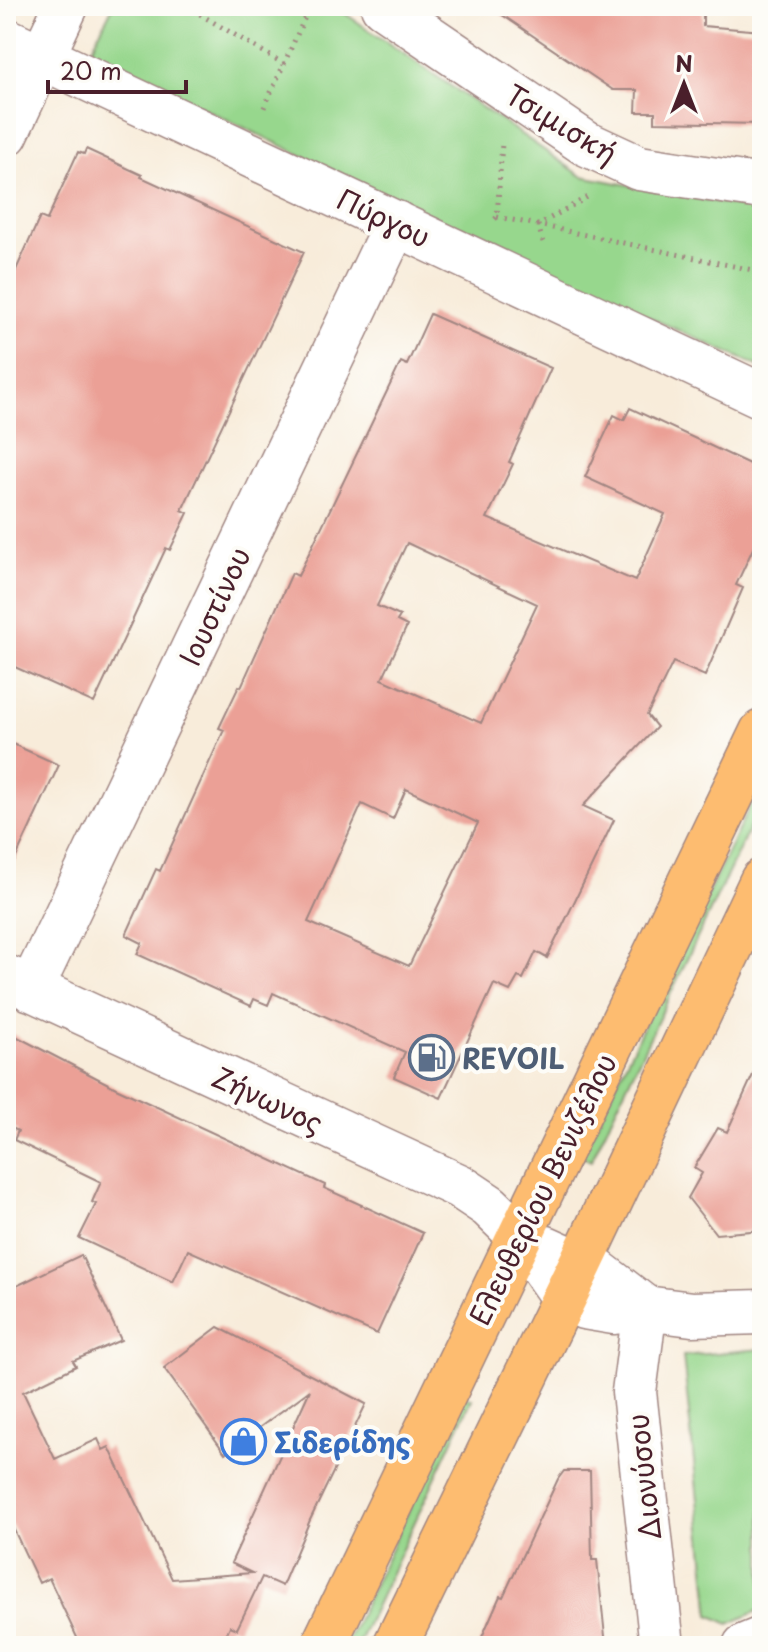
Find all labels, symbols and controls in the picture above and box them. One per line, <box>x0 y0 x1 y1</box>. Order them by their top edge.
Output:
scale bar <box>48 44 186 94</box>
north arrow <box>644 44 724 124</box>
text: N <box>675 46 693 79</box>
text: 20 m <box>60 52 122 88</box>
street label: Τσιμισκή <box>498 73 626 173</box>
street label: Πύργου <box>330 177 438 257</box>
street label: Ιουστίνου <box>168 540 260 672</box>
fuel station icon: REVOIL <box>407 1033 455 1081</box>
place label: REVOIL <box>462 1036 565 1079</box>
street label: Ελευθερίου Βενιζέλου <box>457 1046 627 1332</box>
street label: Ζήνωνος <box>205 1055 331 1143</box>
street label: Διονύσου <box>615 1412 671 1542</box>
shop icon: Σιδερίδης <box>219 1417 267 1465</box>
place label: Σιδερίδης <box>274 1420 411 1463</box>

